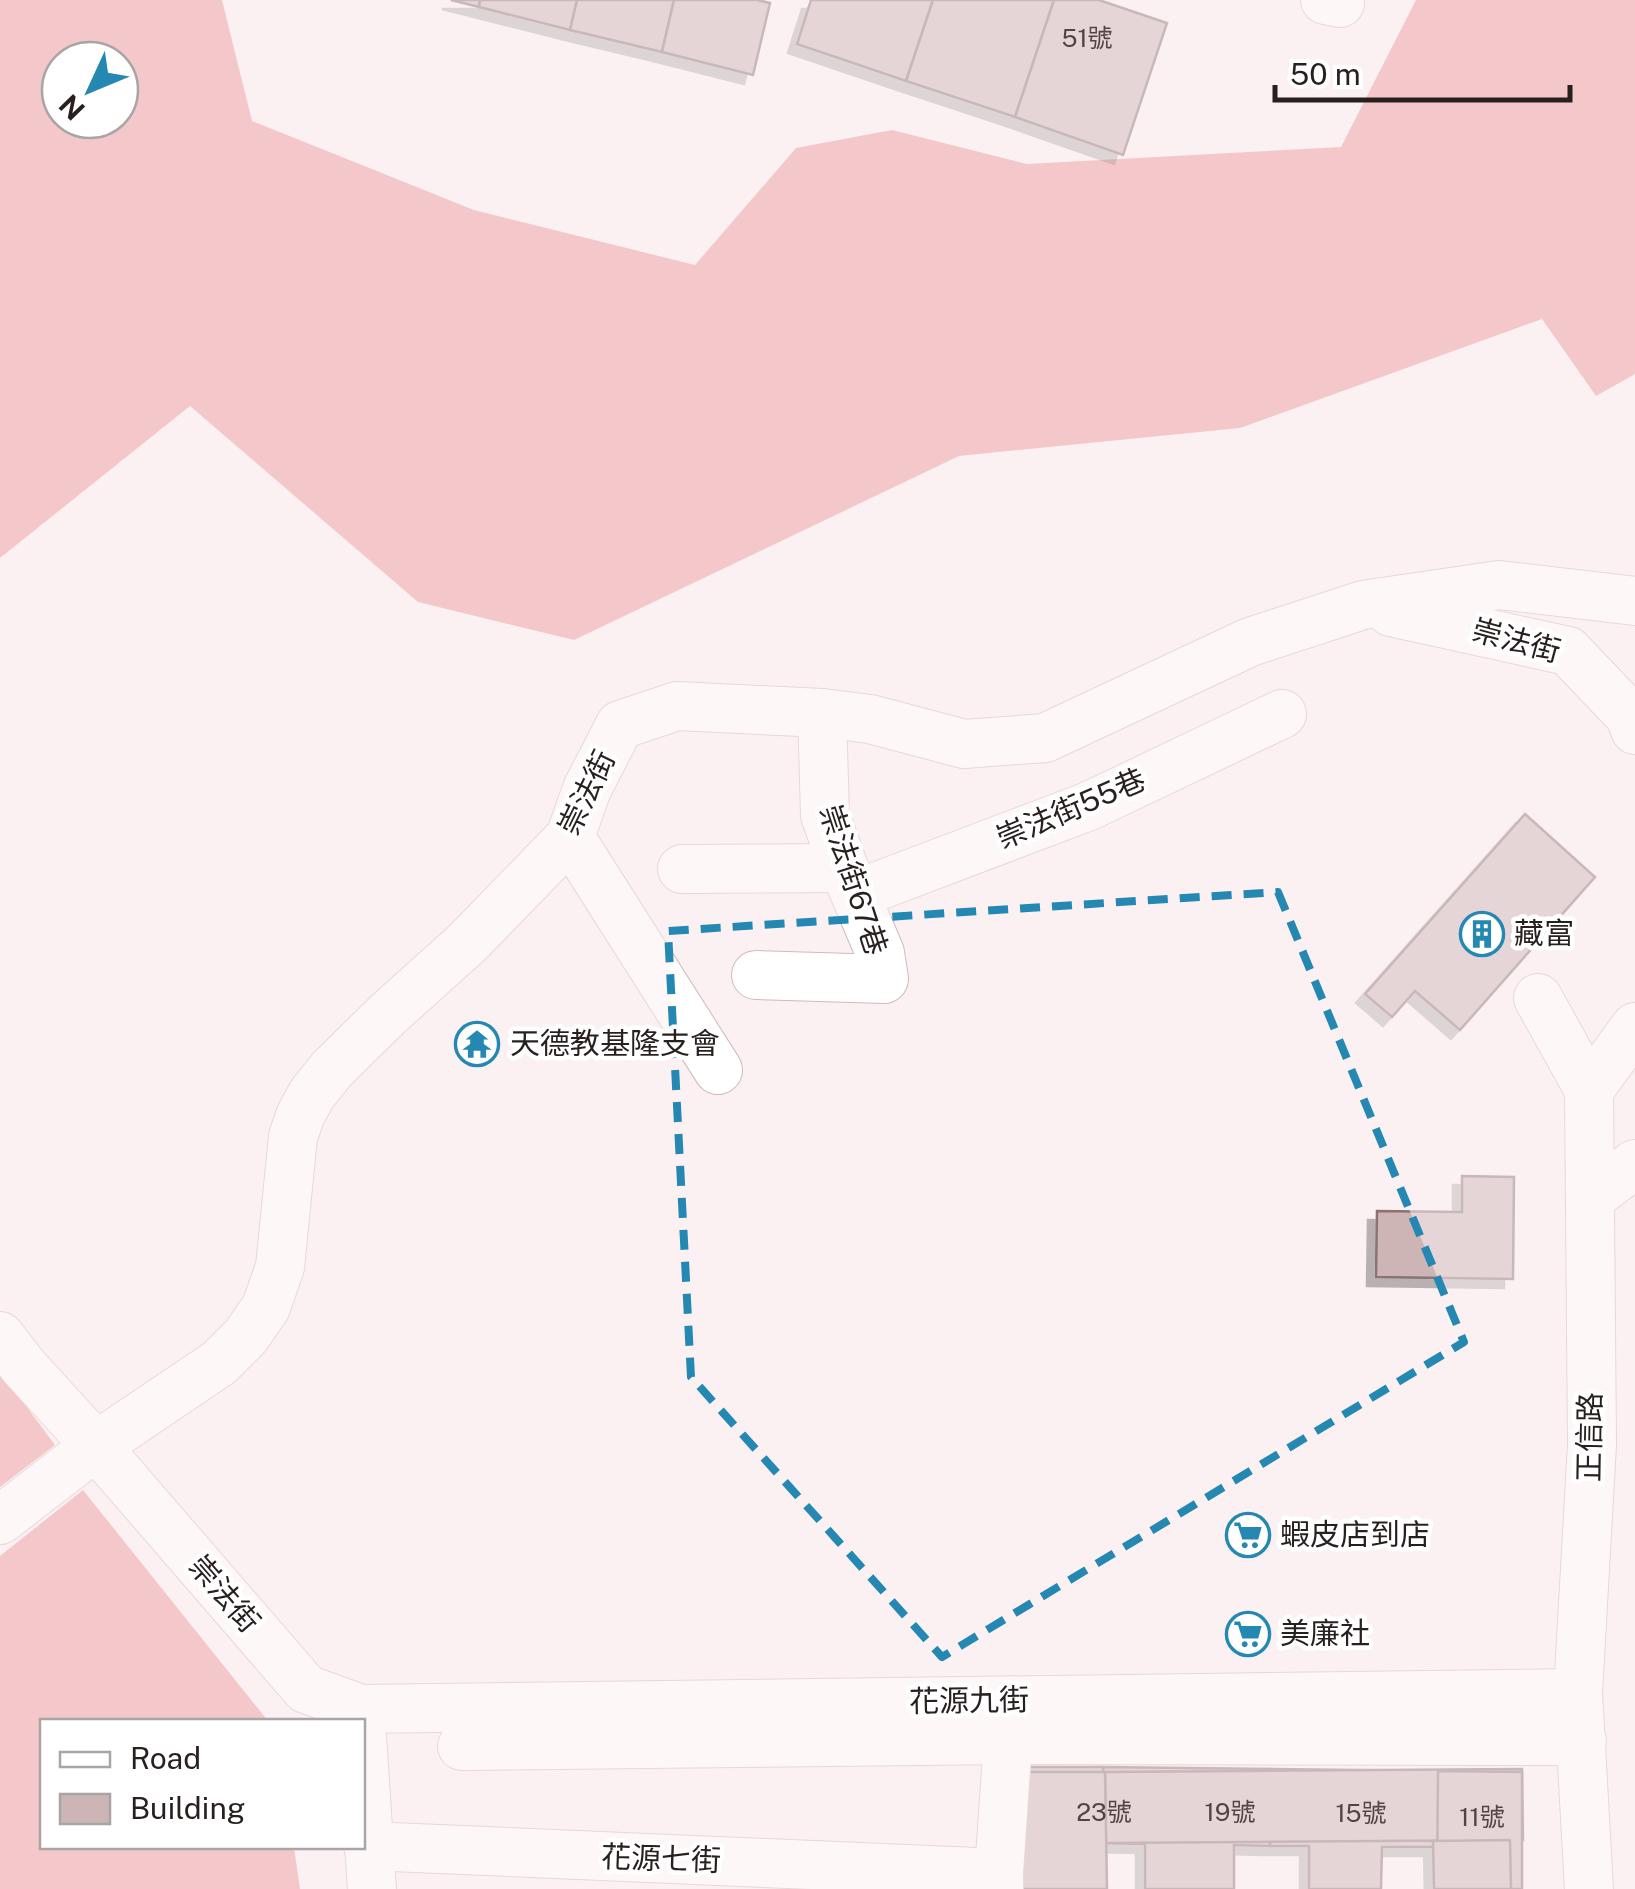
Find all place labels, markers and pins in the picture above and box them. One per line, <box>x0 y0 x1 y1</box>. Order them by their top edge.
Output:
building icon: 藏富 <box>1459 911 1505 957</box>
place label: 藏富 <box>1514 915 1574 951</box>
temple icon: 天德教基隆支會 <box>454 1021 500 1067</box>
place label: 天德教基隆支會 <box>510 1025 720 1061</box>
supermarket icon: 蝦皮店到店 <box>1225 1512 1271 1558</box>
place label: 蝦皮店到店 <box>1280 1516 1430 1552</box>
supermarket icon: 美廉社 <box>1225 1611 1271 1657</box>
place label: 美廉社 <box>1280 1615 1370 1651</box>

